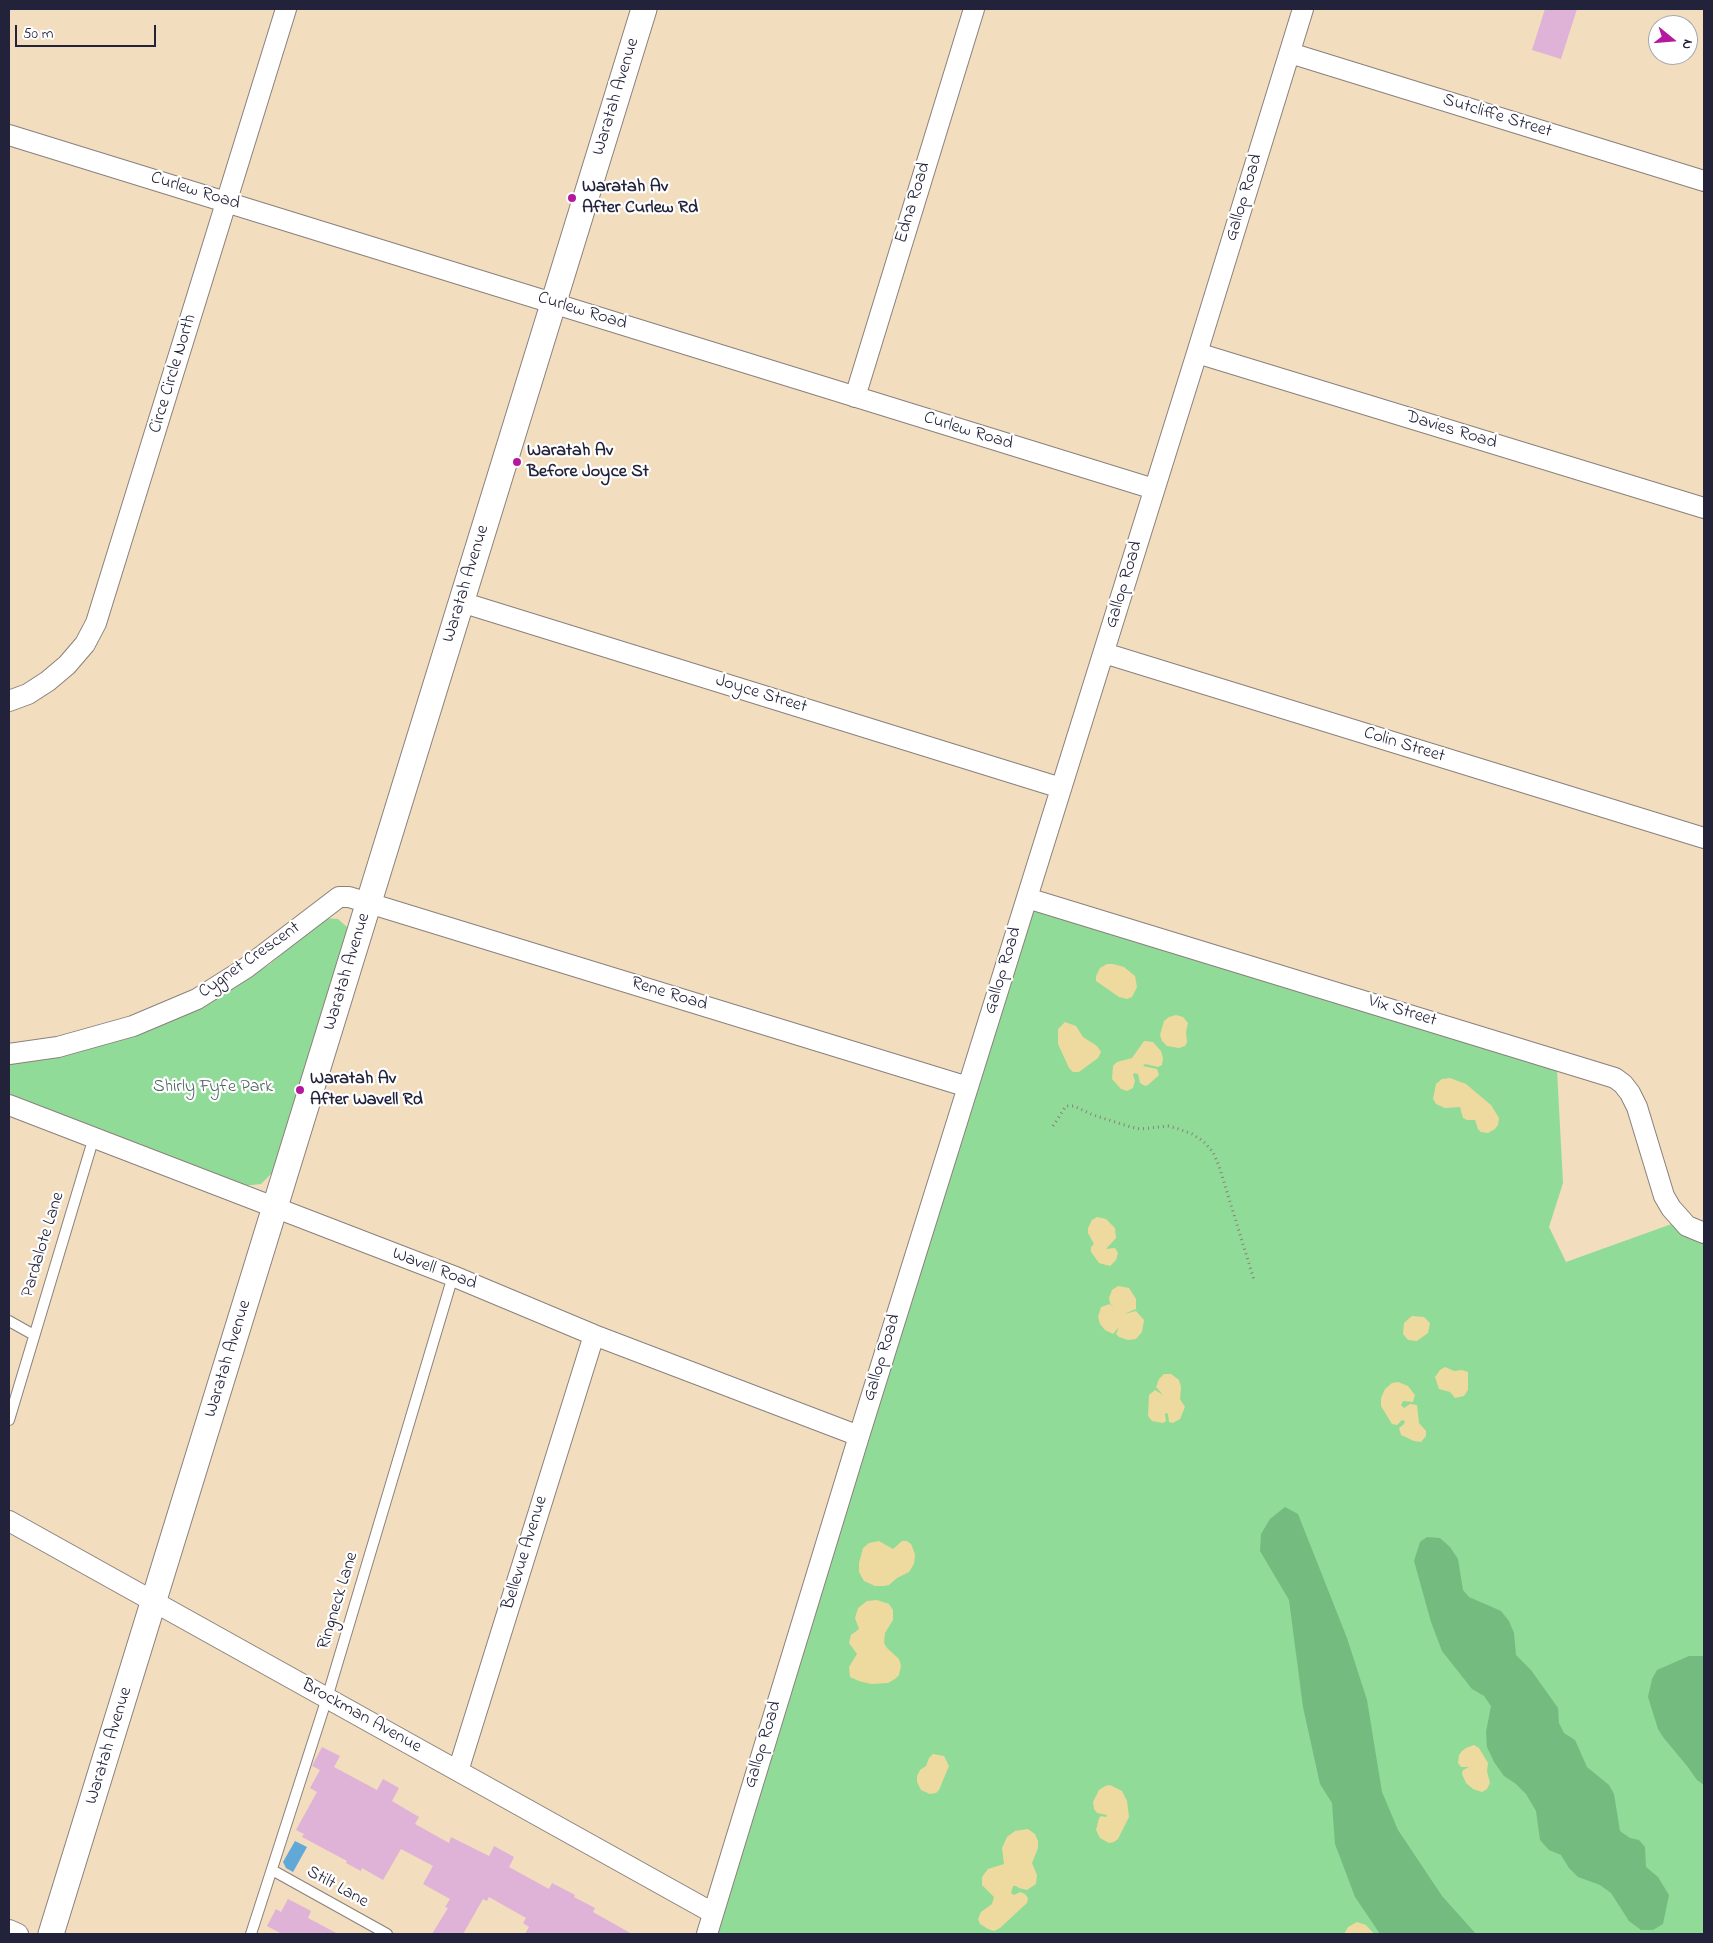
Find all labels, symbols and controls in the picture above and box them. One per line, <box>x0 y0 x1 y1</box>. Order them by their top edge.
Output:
scale bar <box>18 15 159 47</box>
north arrow <box>1648 15 1698 65</box>
text: 50 m <box>23 23 53 45</box>
street label: Waratah Avenue <box>589 36 645 158</box>
text: N <box>1675 37 1698 52</box>
street label: Sutcliffe Street <box>1440 90 1554 144</box>
street label: Gallop Road <box>1222 152 1268 244</box>
street label: Edna Road <box>891 160 937 246</box>
street label: Curlew Road <box>148 168 242 216</box>
place label: Waratah Av After Curlew Rd <box>582 177 698 220</box>
marker: Waratah Av After Curlew Rd <box>566 192 578 204</box>
street label: Curlew Road <box>535 288 629 336</box>
street label: Circe Circle North <box>146 312 202 436</box>
street label: Davies Road <box>1403 407 1499 455</box>
street label: Curlew Road <box>921 408 1015 456</box>
place label: Waratah Av Before Joyce St <box>527 441 649 484</box>
marker: Waratah Av Before Joyce St <box>511 456 523 468</box>
street label: Waratah Avenue <box>439 523 495 645</box>
street label: Gallop Road <box>1102 539 1148 631</box>
street label: Joyce Street <box>713 671 809 719</box>
street label: Colin Street <box>1361 723 1447 769</box>
street label: Waratah Avenue <box>320 911 376 1033</box>
street label: Cygnet Crescent <box>195 918 305 1004</box>
street label: Gallop Road <box>981 925 1027 1017</box>
street label: Rene Road <box>628 973 710 1017</box>
street label: Vix Street <box>1365 991 1439 1033</box>
place label: Waratah Av After Wavell Rd <box>310 1069 423 1112</box>
park label: Shirly Fyfe Park <box>153 1077 273 1099</box>
marker: Waratah Av After Wavell Rd <box>294 1084 306 1096</box>
street label: Pardalote Lane <box>18 1190 70 1300</box>
street label: Wavell Road <box>389 1244 479 1296</box>
street label: Waratah Avenue <box>201 1298 257 1420</box>
street label: Gallop Road <box>860 1312 906 1404</box>
street label: Bellevue Avenue <box>498 1493 554 1613</box>
street label: Ringneck Lane <box>314 1550 364 1652</box>
street label: Brockman Avenue <box>297 1675 425 1759</box>
street label: Waratah Avenue <box>82 1685 138 1807</box>
street label: Gallop Road <box>741 1699 787 1791</box>
street label: Stilt Lane <box>302 1862 372 1914</box>

